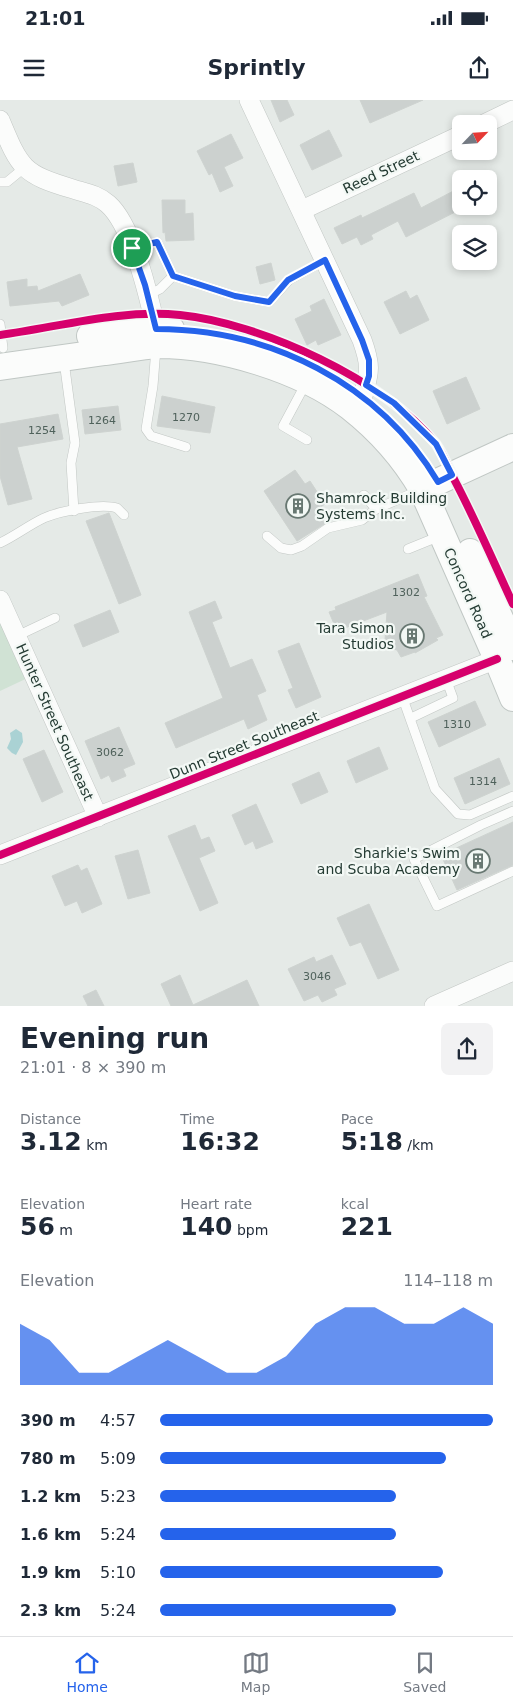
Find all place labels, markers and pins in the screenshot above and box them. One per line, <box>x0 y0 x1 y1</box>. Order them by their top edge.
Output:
pin <box>111 227 153 269</box>
place label: Shamrock Building Systems Inc. <box>316 490 447 522</box>
building icon: Shamrock Building Systems Inc. <box>285 493 311 519</box>
place label: Tara Simon Studios <box>316 620 394 652</box>
building icon: Tara Simon Studios <box>399 623 425 649</box>
place label: Sharkie's Swim and Scuba Academy <box>317 845 460 877</box>
building icon: Sharkie's Swim and Scuba Academy <box>465 848 491 874</box>

